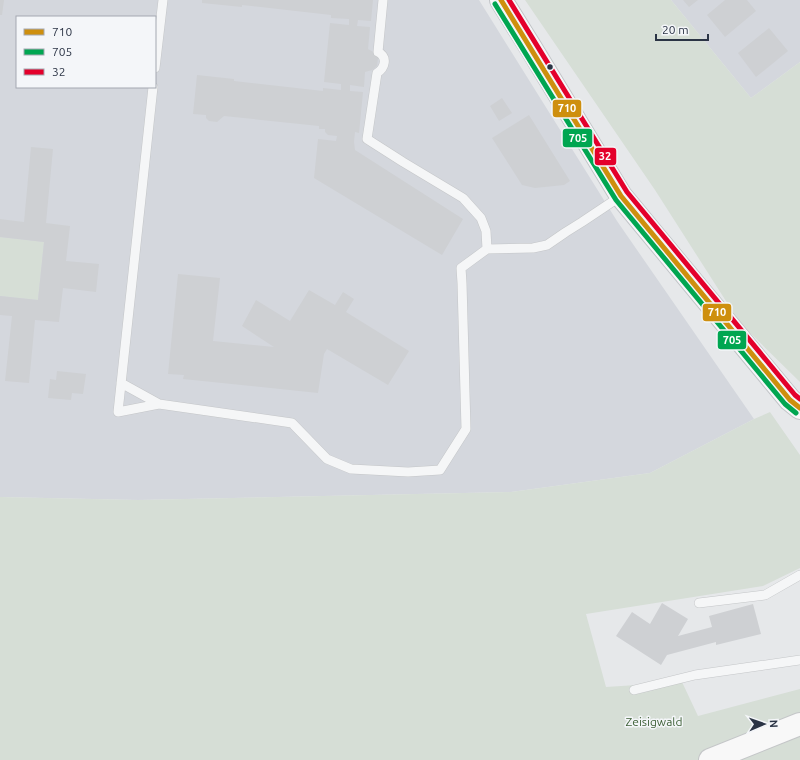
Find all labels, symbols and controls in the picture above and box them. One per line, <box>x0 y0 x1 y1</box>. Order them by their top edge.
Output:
legend <box>16 16 156 88</box>
scale bar <box>656 16 708 42</box>
text: 20 m <box>662 23 689 36</box>
text: 710 <box>52 25 73 38</box>
text: 705 <box>52 45 72 58</box>
unlabelled marker <box>545 62 555 72</box>
text: 32 <box>52 65 66 78</box>
line badge: 710 <box>552 99 582 118</box>
text: 710 <box>558 102 576 114</box>
line badge: 705 <box>562 128 593 148</box>
text: 705 <box>569 132 587 144</box>
line badge: 32 <box>594 147 617 166</box>
text: 32 <box>599 150 611 162</box>
line badge: 710 <box>702 303 732 322</box>
text: 710 <box>708 306 726 318</box>
line badge: 705 <box>717 330 747 350</box>
text: 705 <box>723 334 741 346</box>
north arrow <box>744 704 784 744</box>
park label: Zeisigwald <box>626 715 682 728</box>
text: N <box>768 719 780 728</box>

